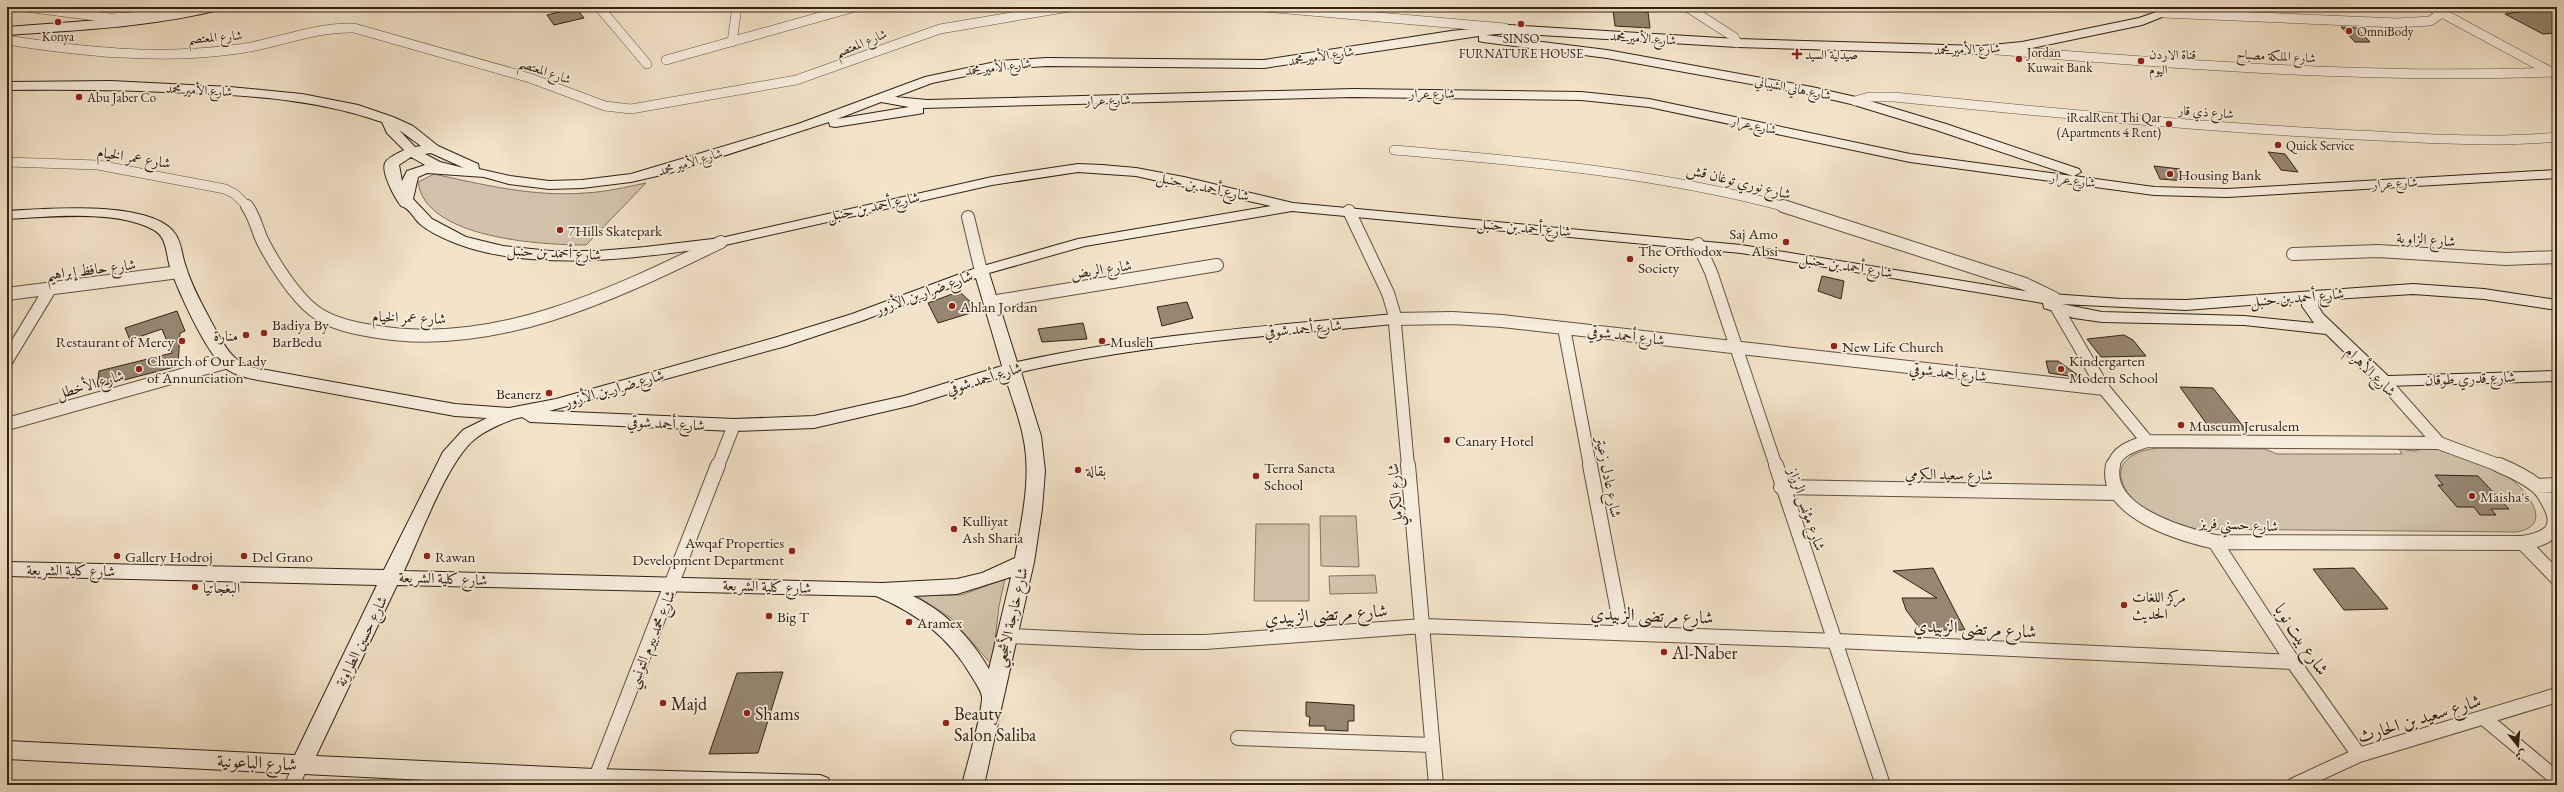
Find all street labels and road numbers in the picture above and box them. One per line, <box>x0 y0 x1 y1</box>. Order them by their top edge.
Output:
street label: شارع المعتصم <box>833 25 891 66</box>
street label: شارع المعتصم <box>187 27 243 52</box>
street label: شارع الأمير محمد <box>1609 27 1677 52</box>
street label: شارع الأمير محمد <box>1933 39 2001 62</box>
street label: شارع الأمير محمد <box>1287 42 1356 73</box>
street label: شارع الملكة مصباح <box>2236 45 2316 70</box>
street label: شارع المعتصم <box>515 54 574 93</box>
street label: شارع الأمير محمد <box>964 54 1033 82</box>
street label: شارع هاني الشيباني <box>1753 72 1833 107</box>
street label: شارع الأمير محمد <box>165 80 233 103</box>
street label: شارع عرار <box>1407 85 1455 105</box>
street label: شارع عرار <box>1083 91 1131 112</box>
street label: شارع ذي قار <box>2175 101 2234 125</box>
street label: شارع عرار <box>1727 111 1778 141</box>
street label: شارع عمر الخيام <box>95 142 172 176</box>
street label: شارع الأمير محمد <box>656 144 725 183</box>
street label: شارع نوري توغان قش <box>1684 159 1793 207</box>
street label: شارع أحمد بن حنبل <box>1154 166 1251 209</box>
street label: شارع عرار <box>2047 168 2097 195</box>
street label: شارع عرار <box>2370 173 2418 196</box>
street label: شارع أحمد بن حنبل <box>825 186 922 229</box>
street label: شارع أحمد بن حنبل <box>1476 212 1572 245</box>
street label: شارع الزاوية <box>2395 227 2456 255</box>
street label: شارع أحمد بن حنبل <box>506 239 602 268</box>
street label: شارع أحمد بن حنبل <box>1797 247 1894 286</box>
street label: شارع حافظ إبراهيم <box>45 254 138 290</box>
street label: شارع الربض <box>1069 255 1134 287</box>
street label: شارع ضرار بن الأزور <box>870 265 977 323</box>
street label: شارع أحمد بن حنبل <box>2249 282 2345 315</box>
street label: شارع عمر الخيام <box>371 306 446 332</box>
street label: شارع أحمد شوقي <box>1263 314 1343 345</box>
street label: شارع أحمد شوقي <box>1586 320 1666 353</box>
street label: شارع الأهرام <box>2339 341 2401 403</box>
street label: شارع أحمد شوقي <box>944 357 1025 402</box>
street label: شارع أحمد شوقي <box>1908 357 1988 390</box>
street label: شارع الأخطل <box>54 364 127 407</box>
street label: شارع ضرار بن الأزور <box>560 364 667 416</box>
street label: شارع قدري طوقان <box>2424 367 2516 393</box>
street label: شارع أحمد شوقي <box>626 410 705 439</box>
street label: شارع عادل زعيتر <box>1588 433 1626 520</box>
street label: شارع الكرملي <box>1383 462 1412 527</box>
street label: شارع مؤنس الرزاز <box>1779 463 1830 554</box>
street label: شارع سعيد الكرمي <box>1905 464 1993 488</box>
street label: شارع حسني فريز <box>2197 512 2279 541</box>
street label: شارع كلية الشريعة <box>26 560 116 584</box>
street label: شارع خارجة الأشجعي <box>989 565 1037 670</box>
street label: شارع كلية الشريعة <box>398 567 488 593</box>
street label: شارع كلية الشريعة <box>722 575 812 601</box>
street label: شارع محمد بيرم التونسي <box>623 587 684 693</box>
street label: شارع حسين الطراونة <box>331 592 395 691</box>
street label: شارع مرتضى الزبيدي <box>1264 598 1389 634</box>
street label: شارع بيت نوبا <box>2266 599 2334 681</box>
street label: شارع مرتضى الزبيدي <box>1590 601 1714 633</box>
street label: شارع مرتضى الزبيدي <box>1913 613 2037 647</box>
street label: شارع سعيد بن الحارث <box>2354 688 2485 752</box>
street label: شارع الباعونية <box>216 748 298 780</box>

